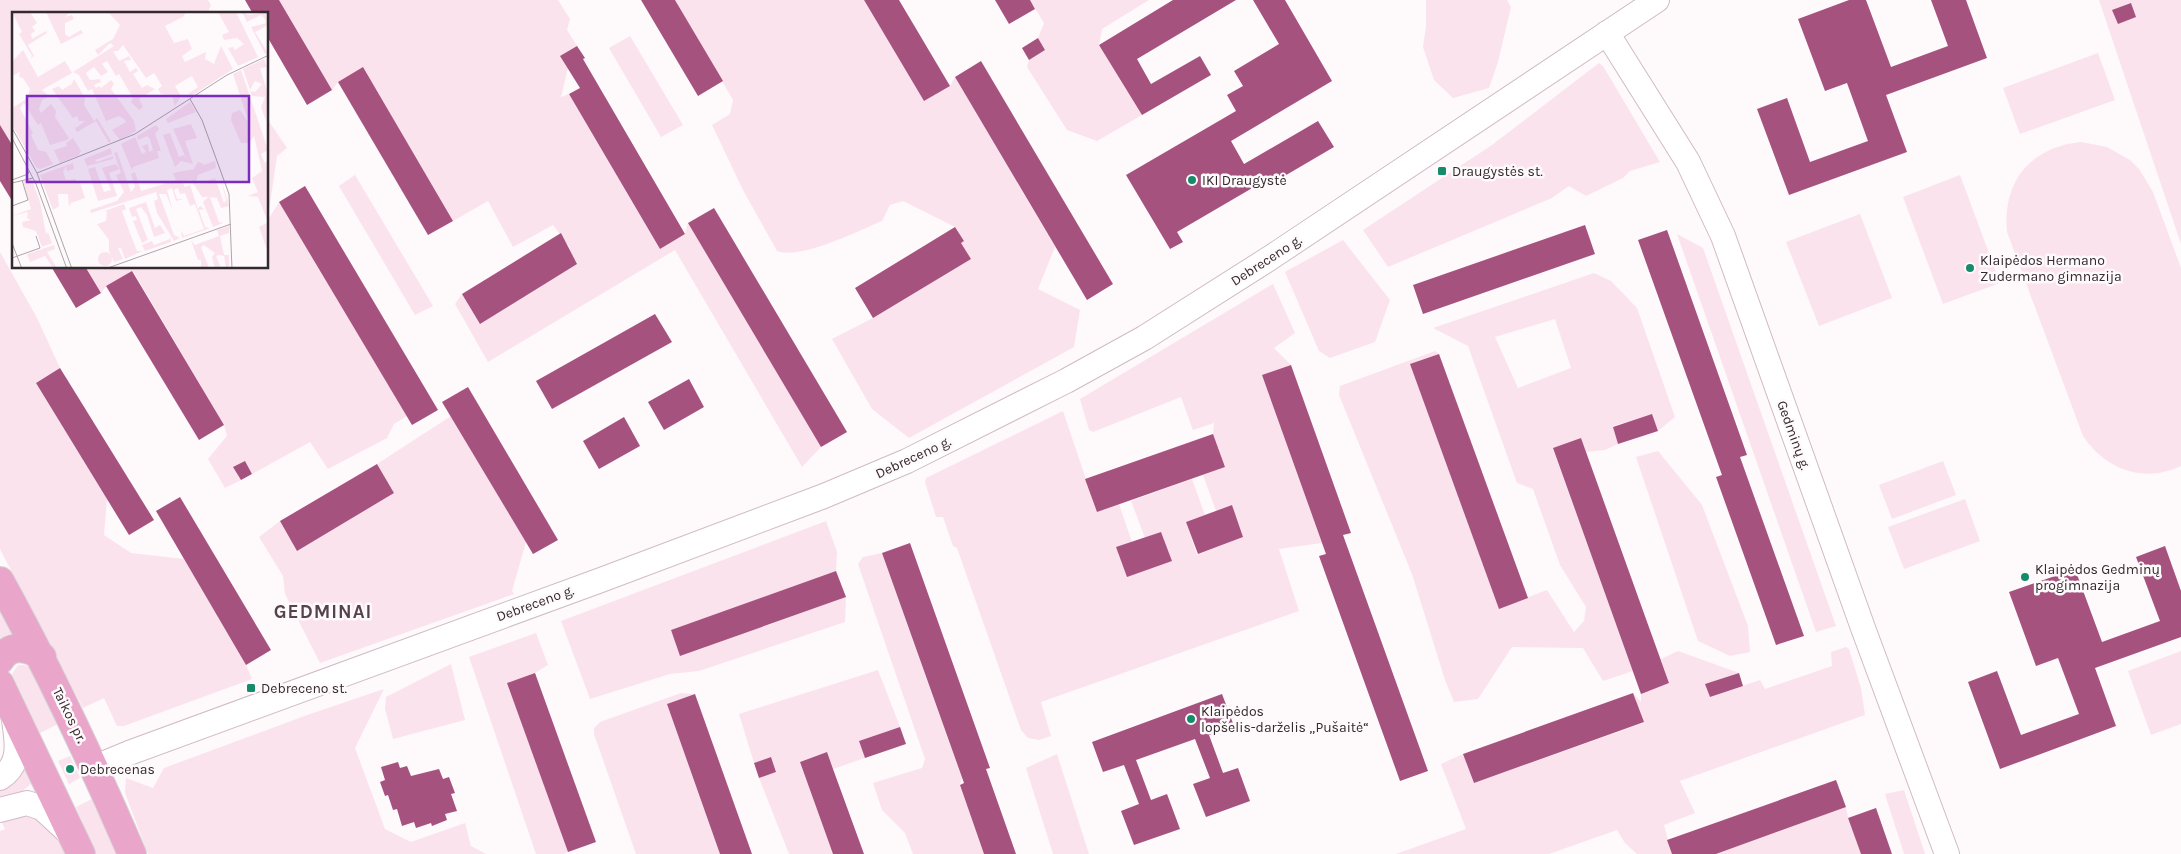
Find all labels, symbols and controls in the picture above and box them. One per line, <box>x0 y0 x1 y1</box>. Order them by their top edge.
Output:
inset map <box>12 12 269 269</box>
place label: Draugystės st. <box>1452 163 1543 180</box>
marker: Draugystės st. <box>1436 165 1448 177</box>
place label: IKI Draugystė <box>1202 172 1287 189</box>
marker: IKI Draugystė <box>1186 174 1198 186</box>
street label: Debreceno g. <box>1228 231 1305 290</box>
place label: Klaipėdos Hermano Zudermano gimnazija <box>1980 252 2122 285</box>
marker: Klaipėdos Hermano Zudermano gimnazija <box>1964 262 1976 274</box>
street label: Gedminų g. <box>1773 398 1814 473</box>
street label: Debreceno g. <box>873 432 954 482</box>
place label: Klaipėdos Gedminų progimnazija <box>2035 561 2160 594</box>
marker: Klaipėdos Gedminų progimnazija <box>2019 571 2031 583</box>
street label: Debreceno g. <box>494 581 577 625</box>
district label: GEDMINAI <box>274 601 372 623</box>
place label: Debreceno st. <box>261 680 347 697</box>
marker: Debreceno st. <box>245 682 257 694</box>
street label: Taikos pr. <box>49 685 90 746</box>
place label: Klaipėdos lopšelis-darželis „Pušaitė“ <box>1201 703 1369 736</box>
marker: Klaipėdos lopšelis-darželis „Pušaitė“ <box>1185 713 1197 725</box>
place label: Debrecenas <box>80 761 155 778</box>
marker: Debrecenas <box>64 763 76 775</box>

